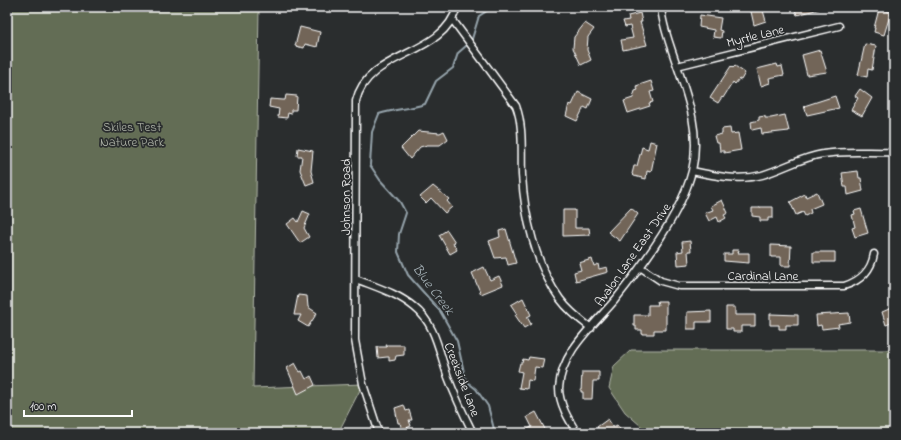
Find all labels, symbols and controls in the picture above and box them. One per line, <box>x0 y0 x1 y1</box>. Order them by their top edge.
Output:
street label: Myrtle Lane <box>725 20 787 54</box>
park label: Skiles Test Nature Park <box>100 118 164 152</box>
street label: Johnson Road <box>337 158 356 235</box>
street label: Avalon Lane East Drive <box>590 199 676 310</box>
water label: Blue Creek <box>407 260 460 321</box>
street label: Cardinal Lane <box>728 267 799 286</box>
street label: Creekside Lane <box>439 340 484 419</box>
scale bar <box>24 392 132 418</box>
text: 100 m <box>30 398 57 416</box>

